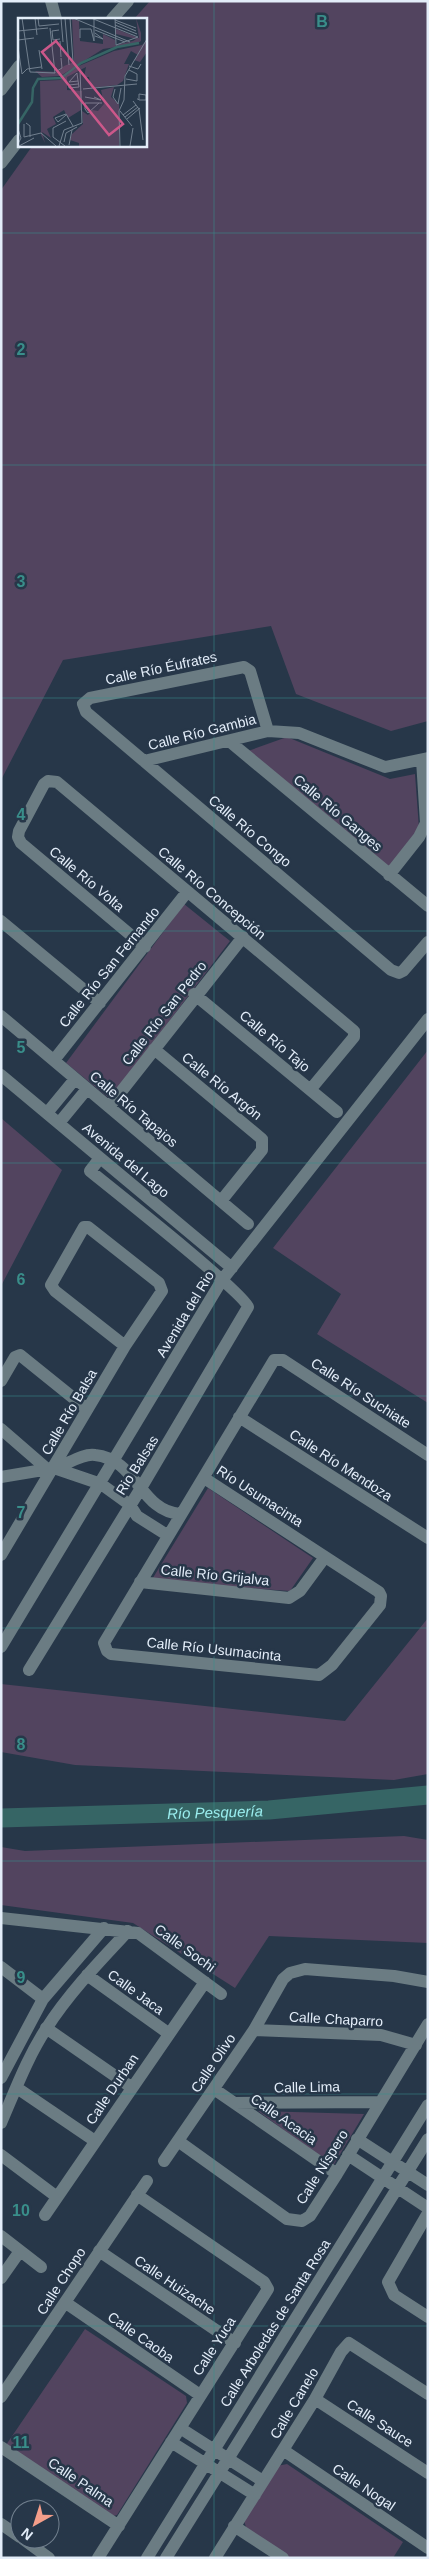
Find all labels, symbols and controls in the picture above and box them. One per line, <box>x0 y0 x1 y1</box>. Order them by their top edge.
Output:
text: B <box>316 13 328 30</box>
inset map <box>18 18 146 146</box>
text: 2 <box>17 341 26 358</box>
text: 3 <box>17 573 26 590</box>
street label: Calle Río Éufrates <box>104 648 218 688</box>
street label: Calle Río Gambia <box>146 711 258 753</box>
street label: Calle Río Ganges <box>291 771 385 855</box>
street label: Calle Río Congo <box>206 792 295 870</box>
text: 4 <box>17 806 26 823</box>
street label: Calle Río Volta <box>46 843 128 915</box>
street label: Calle Río Concepción <box>155 843 269 943</box>
street label: Calle Río San Fernando <box>56 903 163 1030</box>
street label: Calle Río San Pedro <box>118 958 210 1068</box>
street label: Calle Río Tajo <box>237 1007 314 1075</box>
text: 5 <box>17 1039 26 1056</box>
street label: Calle Río Argón <box>179 1049 265 1123</box>
street label: Calle Río Tapajos <box>87 1068 181 1150</box>
street label: Avenida del Lago <box>80 1119 173 1201</box>
street label: Avenida del Rio <box>153 1268 217 1360</box>
text: 6 <box>17 1271 26 1288</box>
street label: Calle Río Suchiate <box>308 1355 414 1431</box>
street label: Calle Río Balsa <box>38 1366 100 1458</box>
street label: Calle Río Mendoza <box>287 1426 395 1504</box>
street label: Rio Balsas <box>112 1432 162 1498</box>
street label: Río Usumacinta <box>214 1462 306 1530</box>
text: 7 <box>17 1504 26 1521</box>
street label: Calle Río Grijalva <box>160 1561 270 1589</box>
street label: Calle Río Usumacinta <box>146 1634 282 1664</box>
text: 8 <box>17 1736 26 1753</box>
water label: Río Pesquería <box>167 1802 263 1822</box>
street label: Calle Sochi <box>152 1921 218 1975</box>
street label: Calle Jaca <box>105 1966 167 2018</box>
text: 9 <box>17 1969 26 1986</box>
street label: Calle Chaparro <box>289 2009 384 2029</box>
street label: Calle Olivo <box>187 2030 239 2096</box>
street label: Calle Durban <box>83 2051 141 2127</box>
street label: Calle Lima <box>274 2078 340 2096</box>
street label: Calle Acacia <box>248 2090 320 2148</box>
street label: Calle Níspero <box>293 2127 351 2207</box>
text: 10 <box>12 2202 30 2219</box>
street label: Calle Arboledas de Santa Rosa <box>217 2236 333 2410</box>
street label: Calle Chopo <box>33 2244 89 2318</box>
street label: Calle Huizache <box>131 2252 219 2318</box>
street label: Calle Caoba <box>105 2308 177 2366</box>
street label: Calle Yuca <box>189 2314 239 2378</box>
street label: Calle Canelo <box>266 2364 322 2441</box>
street label: Calle Sauce <box>344 2396 416 2450</box>
text: 11 <box>13 2434 30 2451</box>
street label: Calle Palma <box>45 2454 117 2510</box>
street label: Calle Nogal <box>330 2460 398 2514</box>
north arrow <box>10 2499 60 2549</box>
text: N <box>18 2525 36 2544</box>

